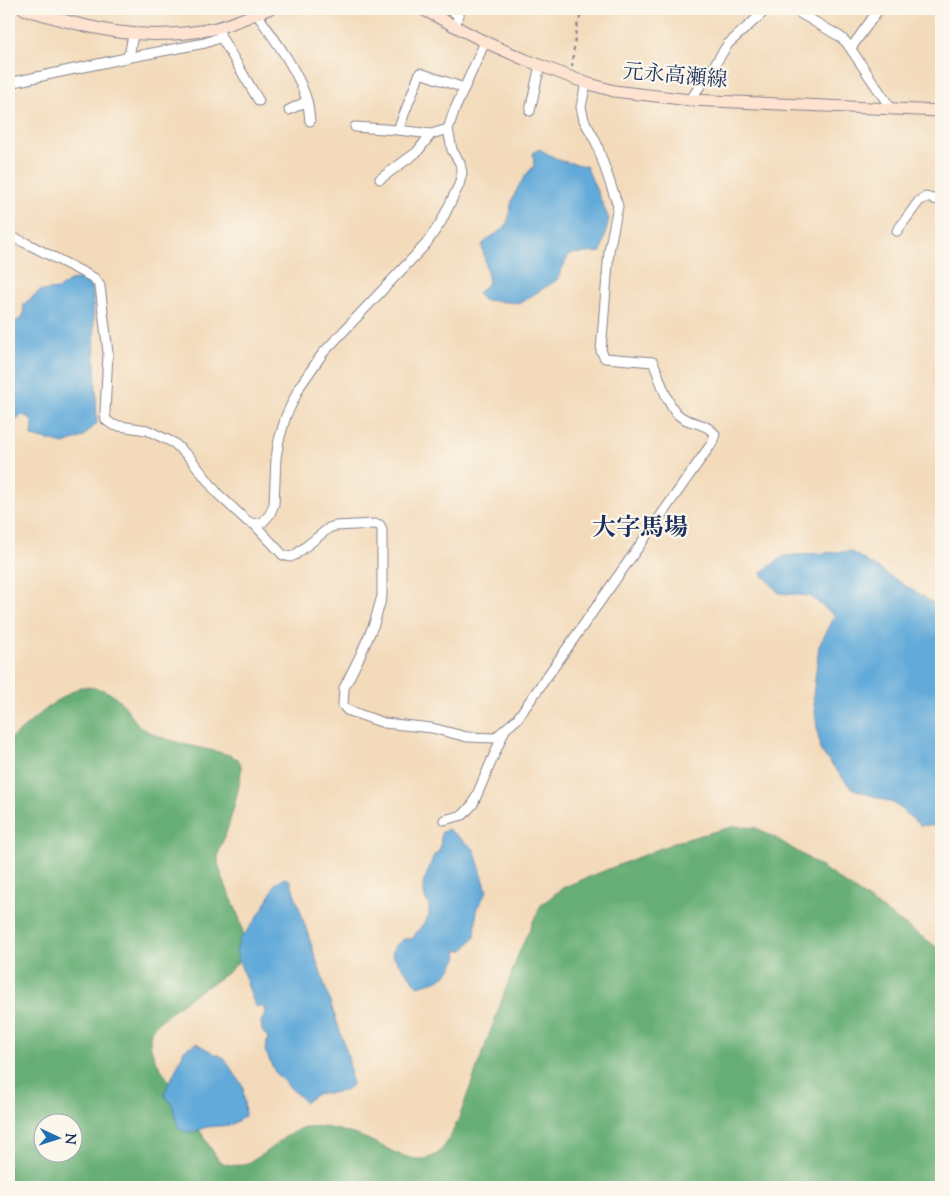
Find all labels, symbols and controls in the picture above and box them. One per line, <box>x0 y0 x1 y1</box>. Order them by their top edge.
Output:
street label: 元永高瀬線 <box>621 57 729 97</box>
district label: 大字馬場 <box>592 512 688 546</box>
north arrow <box>32 1114 82 1164</box>
text: N <box>59 1132 79 1145</box>

